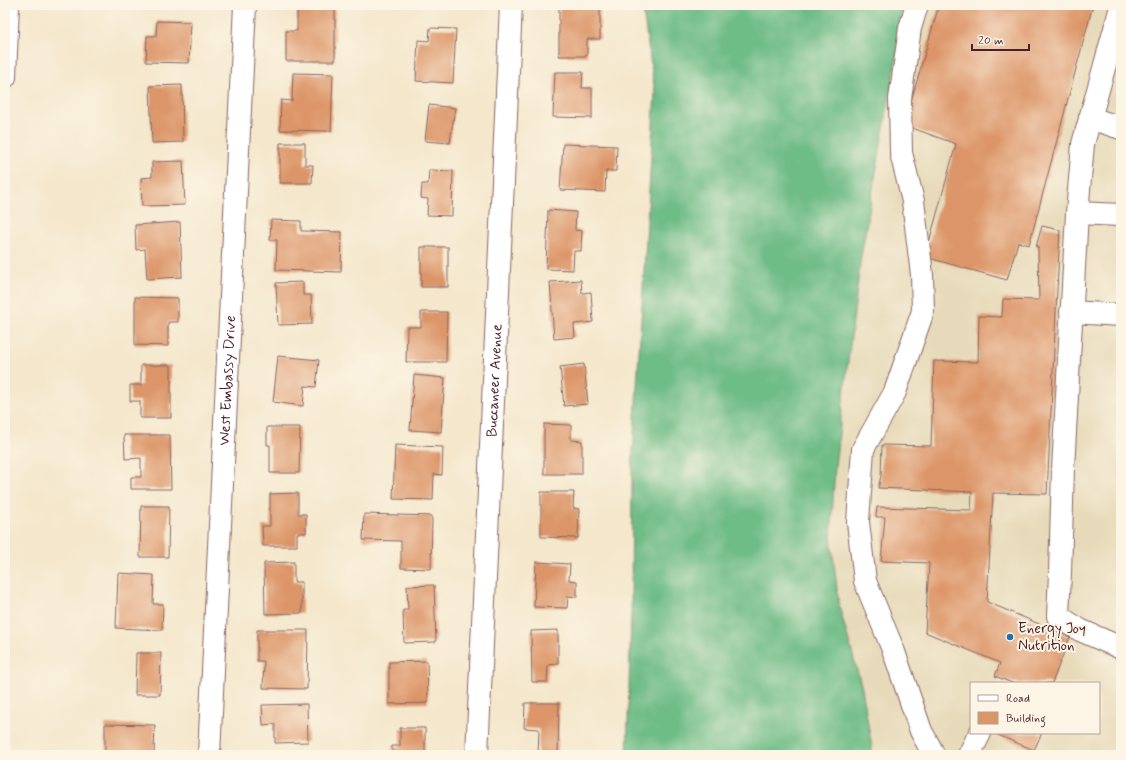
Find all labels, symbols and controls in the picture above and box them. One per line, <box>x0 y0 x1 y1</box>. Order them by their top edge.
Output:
scale bar <box>972 26 1029 52</box>
text: 20 m <box>978 33 1004 49</box>
street label: West Embassy Drive <box>215 315 241 446</box>
street label: Buccaneer Avenue <box>482 323 508 437</box>
place label: Energy Joy Nutrition <box>1018 619 1086 656</box>
marker: Energy Joy Nutrition <box>1005 632 1015 642</box>
legend <box>970 682 1100 734</box>
text: Road <box>1006 691 1030 707</box>
text: Building <box>1006 711 1046 728</box>

